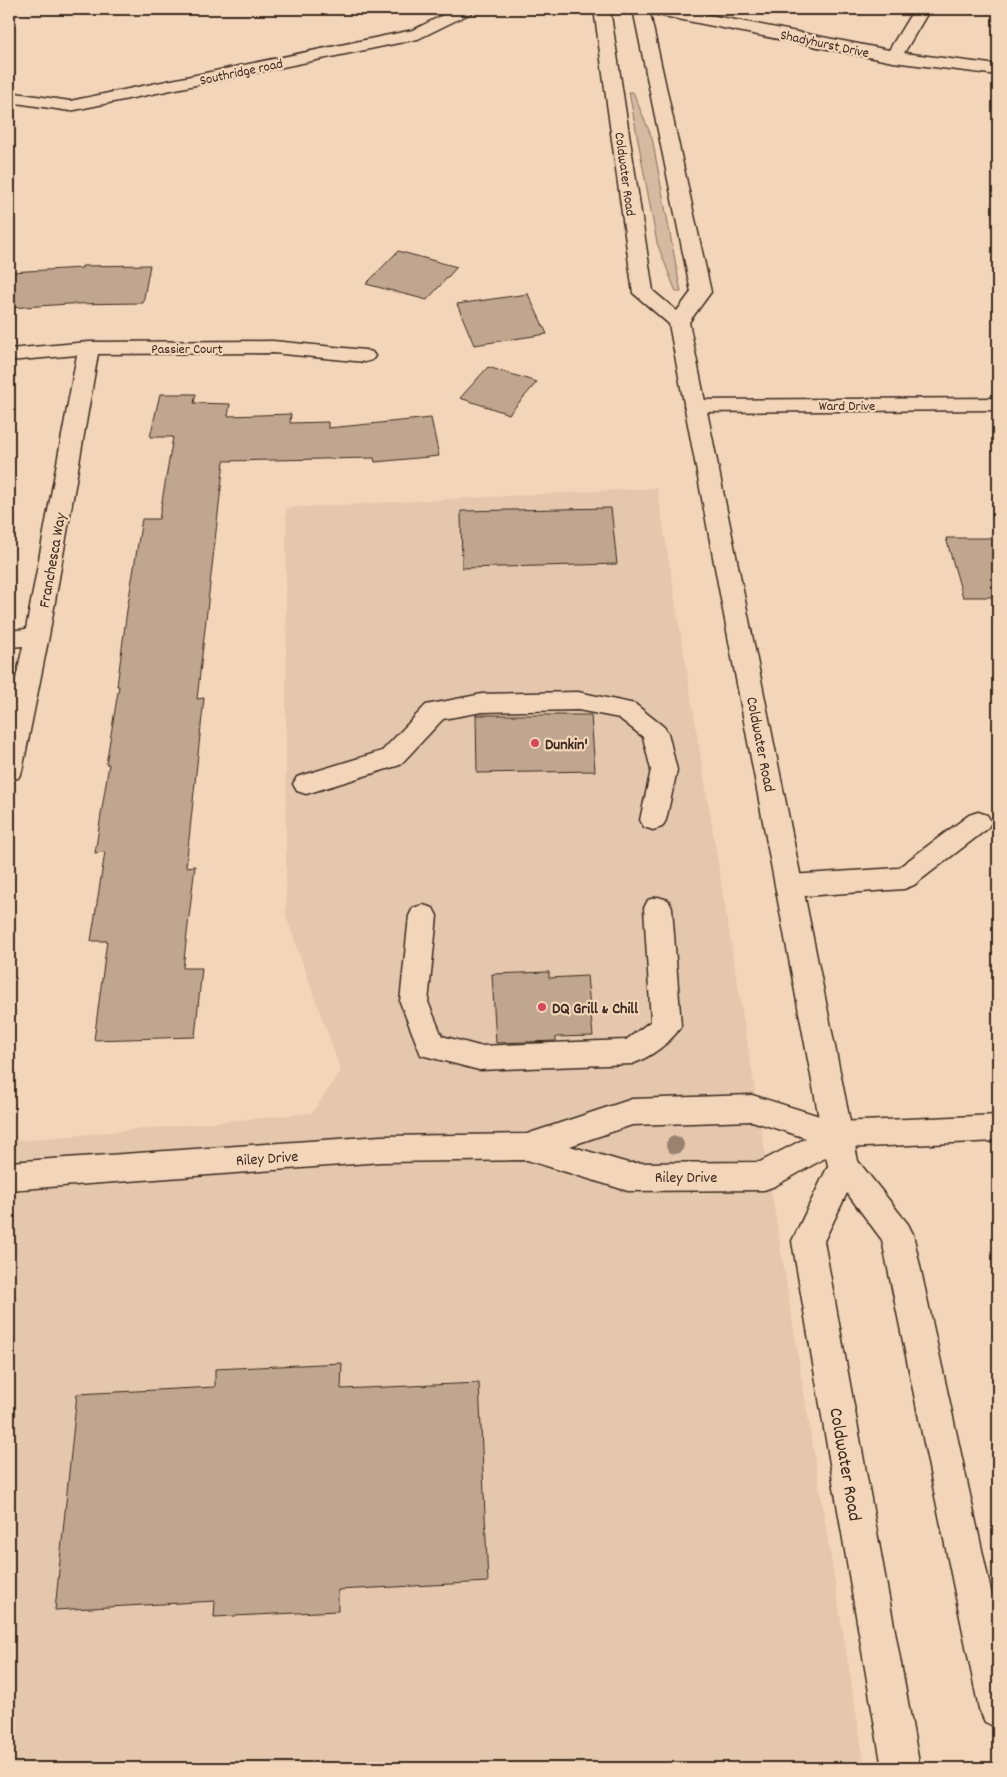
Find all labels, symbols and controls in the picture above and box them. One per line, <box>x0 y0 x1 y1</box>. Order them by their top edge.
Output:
street label: Shadyhurst Drive <box>778 26 871 64</box>
street label: Southridge road <box>198 54 285 92</box>
street label: Coldwater Road <box>608 131 640 218</box>
street label: Passier Court <box>151 340 223 360</box>
street label: Ward Drive <box>819 397 875 417</box>
street label: Franchesca Way <box>34 511 73 610</box>
street label: Coldwater Road <box>739 695 780 794</box>
place label: Dunkin' <box>545 734 588 757</box>
marker: Dunkin' <box>529 737 541 749</box>
place label: DQ Grill & Chill <box>552 998 638 1021</box>
marker: DQ Grill & Chill <box>536 1001 548 1013</box>
street label: Riley Drive <box>235 1146 299 1173</box>
street label: Riley Drive <box>655 1167 717 1190</box>
street label: Coldwater Road <box>820 1406 867 1523</box>

